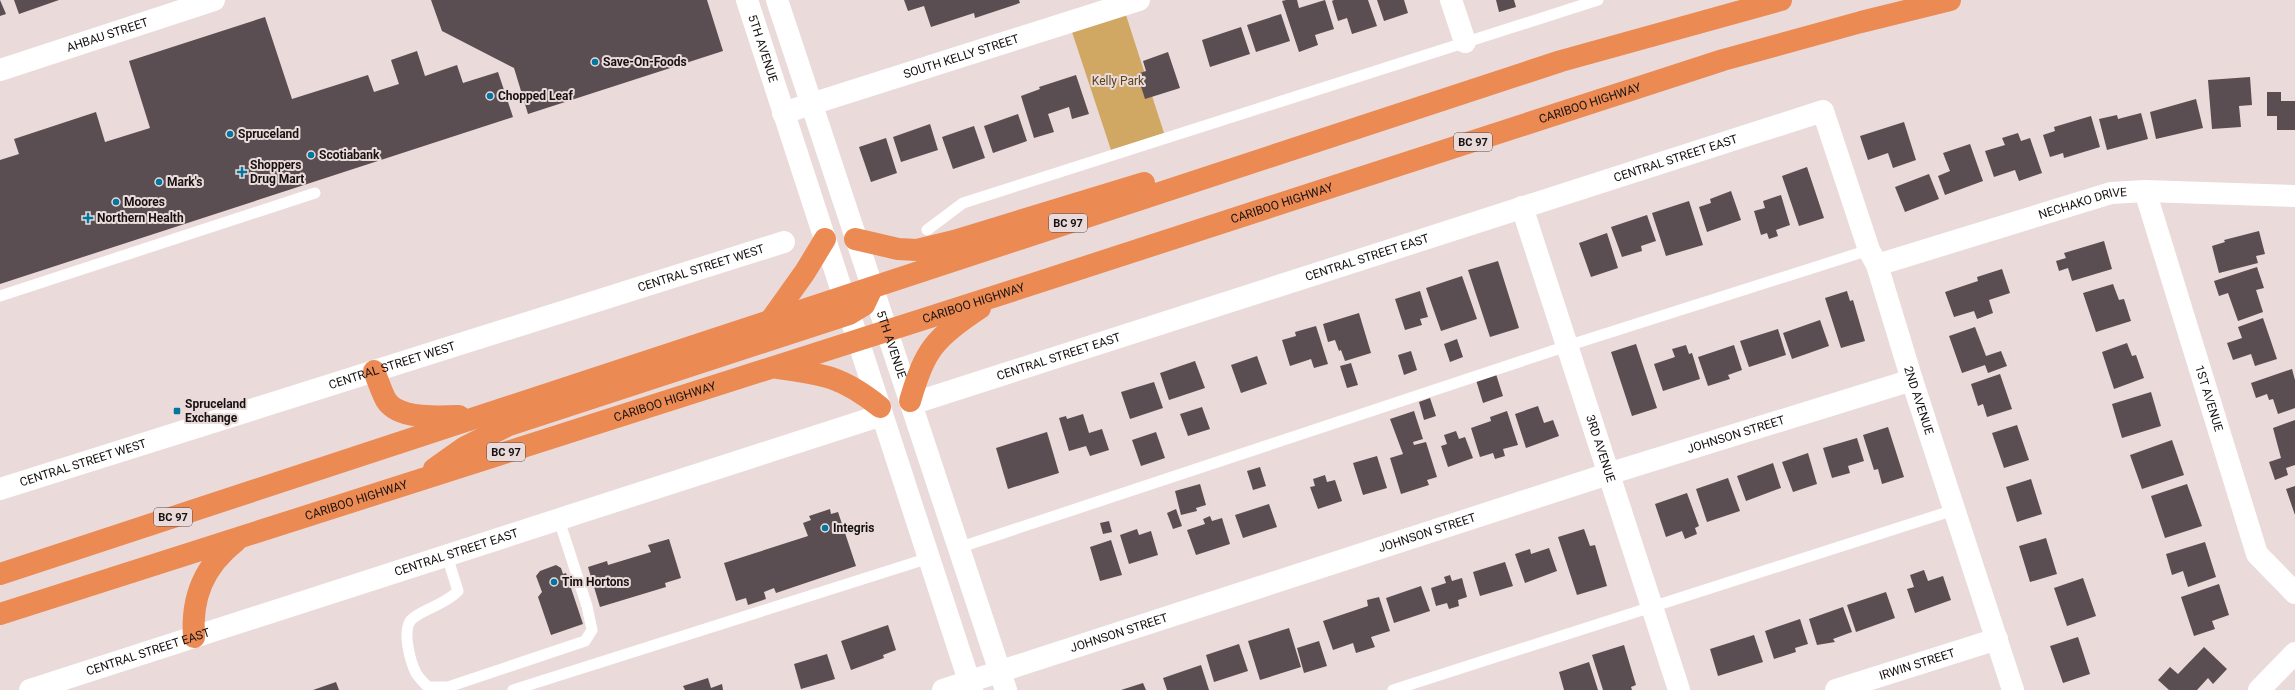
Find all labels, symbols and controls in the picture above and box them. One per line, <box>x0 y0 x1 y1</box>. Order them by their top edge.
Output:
street label: 5TH AVENUE <box>745 13 780 84</box>
street label: AHBAU STREET <box>65 15 150 55</box>
street label: SOUTH KELLY STREET <box>902 32 1021 81</box>
place label: Save-On-Foods <box>603 55 687 69</box>
marker: Save-On-Foods <box>590 57 600 67</box>
park label: Kelly Park <box>1092 74 1145 88</box>
street label: CARIBOO HIGHWAY <box>1537 80 1644 126</box>
place label: Chopped Leaf <box>498 89 573 103</box>
marker: Chopped Leaf <box>485 91 495 101</box>
place label: Spruceland <box>238 127 299 141</box>
marker: Spruceland <box>225 129 235 139</box>
street label: CENTRAL STREET EAST <box>1612 132 1739 185</box>
road number: BC 97 <box>1454 133 1492 151</box>
place label: Scotiabank <box>319 148 380 162</box>
marker: Scotiabank <box>306 150 316 160</box>
place label: Shoppers Drug Mart <box>250 158 304 186</box>
marker: Shoppers Drug Mart <box>237 167 247 177</box>
place label: Mark's <box>167 175 202 189</box>
marker: Mark's <box>154 177 164 187</box>
street label: CARIBOO HIGHWAY <box>1229 180 1335 226</box>
street label: NECHAKO DRIVE <box>2037 185 2127 222</box>
place label: Moores <box>124 195 165 209</box>
marker: Moores <box>111 197 121 207</box>
place label: Northern Health <box>97 211 184 225</box>
marker: Northern Health <box>82 212 94 224</box>
road number: BC 97 <box>1049 214 1087 232</box>
street label: CENTRAL STREET EAST <box>1303 231 1431 284</box>
street label: CENTRAL STREET WEST <box>636 242 766 295</box>
street label: CARIBOO HIGHWAY <box>921 280 1027 326</box>
street label: 5TH AVENUE <box>874 309 909 380</box>
street label: CENTRAL STREET EAST <box>995 330 1122 383</box>
street label: CENTRAL STREET WEST <box>327 339 457 392</box>
street label: 1ST AVENUE <box>2192 363 2226 433</box>
street label: 2ND AVENUE <box>1901 364 1936 437</box>
street label: CARIBOO HIGHWAY <box>612 379 719 425</box>
place label: Spruceland Exchange <box>185 397 246 425</box>
marker: Spruceland Exchange <box>172 406 182 416</box>
street label: 3RD AVENUE <box>1583 413 1618 484</box>
street label: JOHNSON STREET <box>1685 413 1786 456</box>
street label: CENTRAL STREET WEST <box>18 436 148 489</box>
road number: BC 97 <box>487 443 525 461</box>
street label: CARIBOO HIGHWAY <box>303 477 410 523</box>
road number: BC 97 <box>154 508 192 526</box>
street label: JOHNSON STREET <box>1377 510 1478 555</box>
place label: Integris <box>833 521 874 535</box>
marker: Integris <box>820 523 830 533</box>
street label: CENTRAL STREET EAST <box>393 526 520 579</box>
place label: Tim Hortons <box>562 575 630 589</box>
marker: Tim Hortons <box>549 577 559 587</box>
street label: JOHNSON STREET <box>1068 610 1169 655</box>
street label: CENTRAL STREET EAST <box>84 625 212 678</box>
street label: IRWIN STREET <box>1877 646 1957 683</box>

